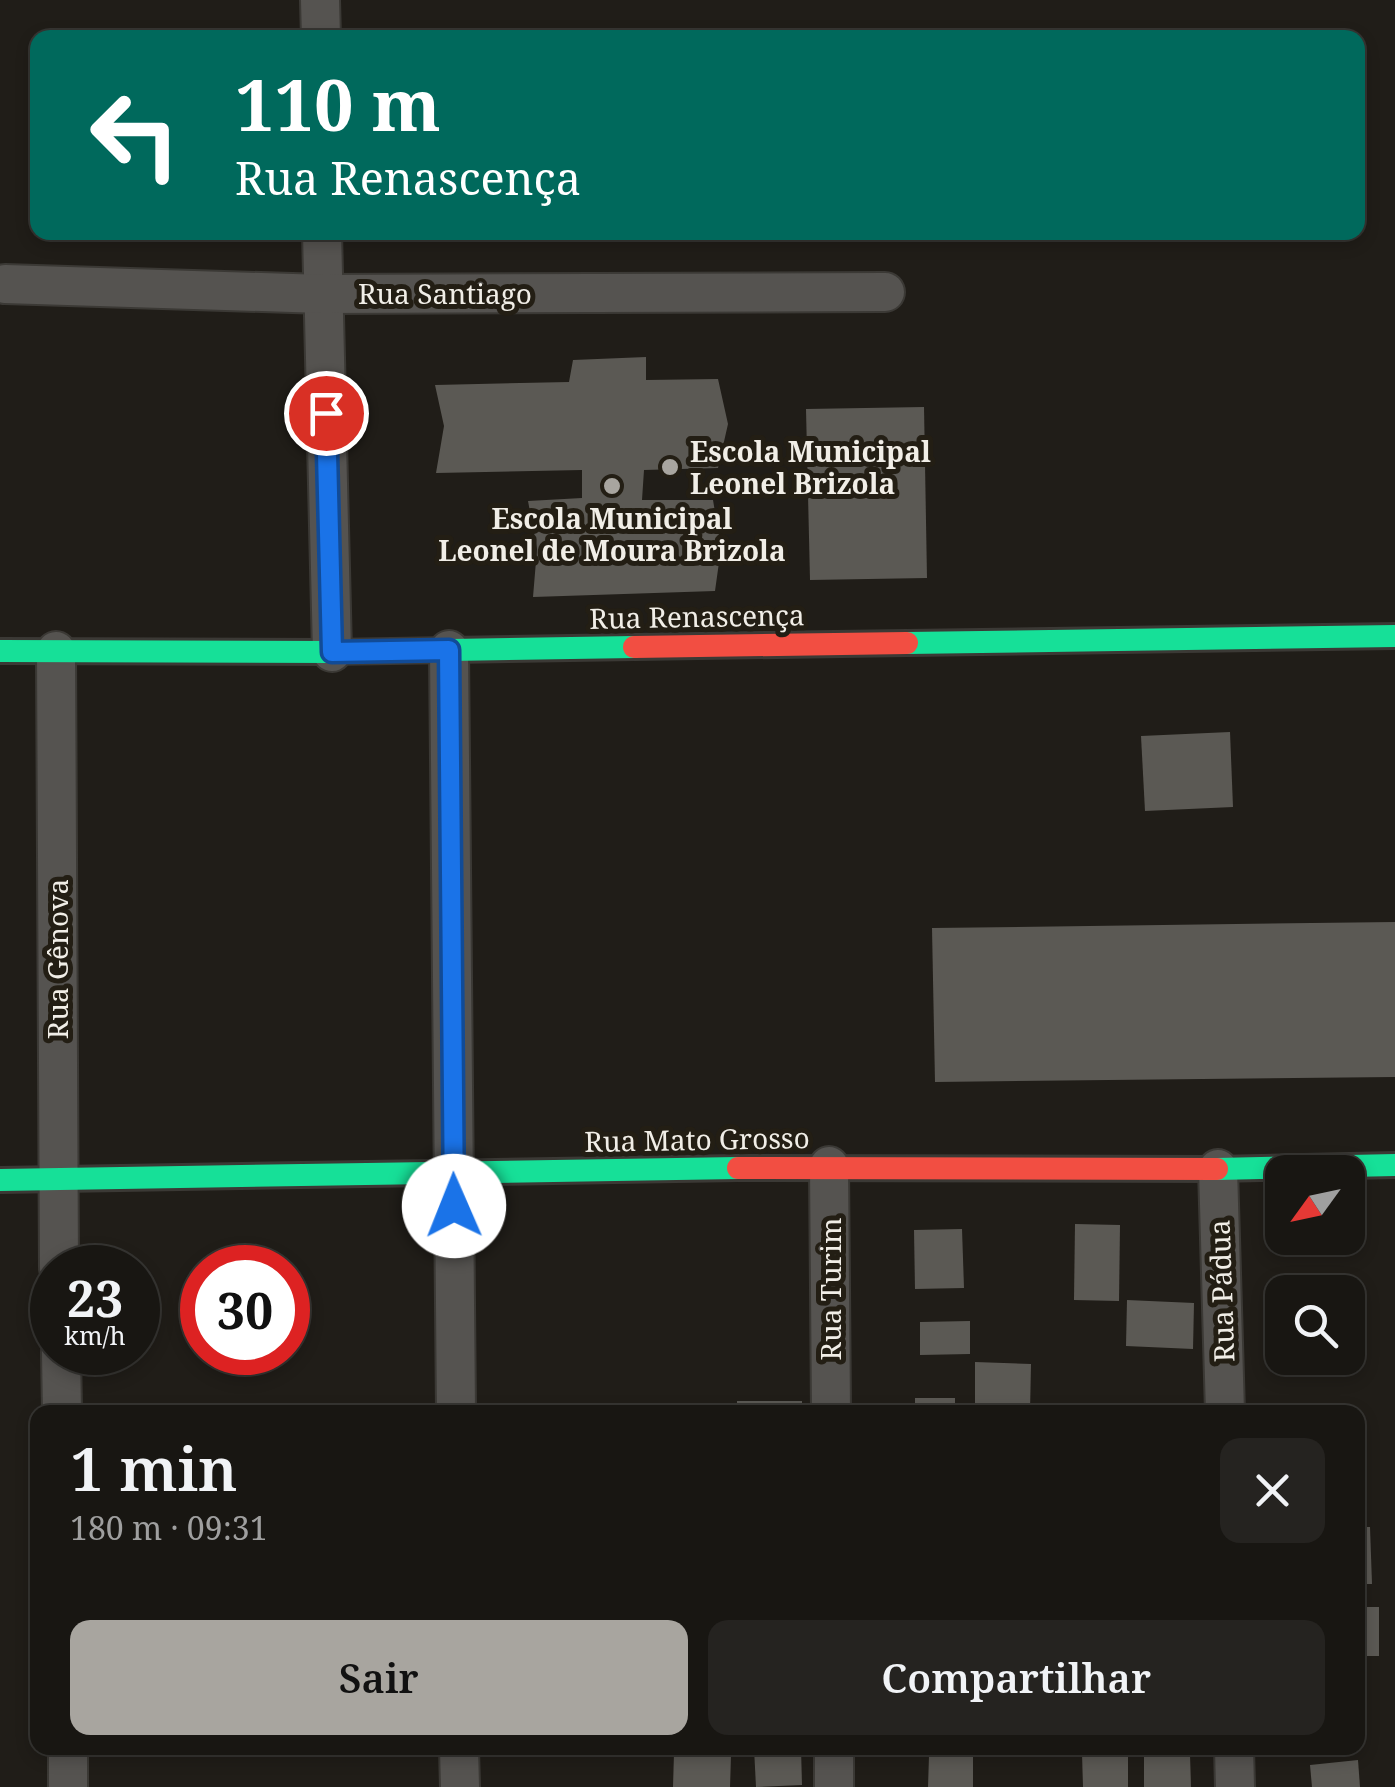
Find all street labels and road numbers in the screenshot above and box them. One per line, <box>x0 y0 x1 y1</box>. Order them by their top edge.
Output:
street label: Rua Santiago <box>358 274 532 312</box>
street label: Rua Renascença <box>589 595 805 637</box>
street label: Rua Gênova <box>38 879 76 1039</box>
street label: Rua Mato Grosso <box>584 1118 810 1160</box>
street label: Rua Turim <box>811 1218 849 1360</box>
street label: Rua Pádua <box>1200 1219 1242 1363</box>

